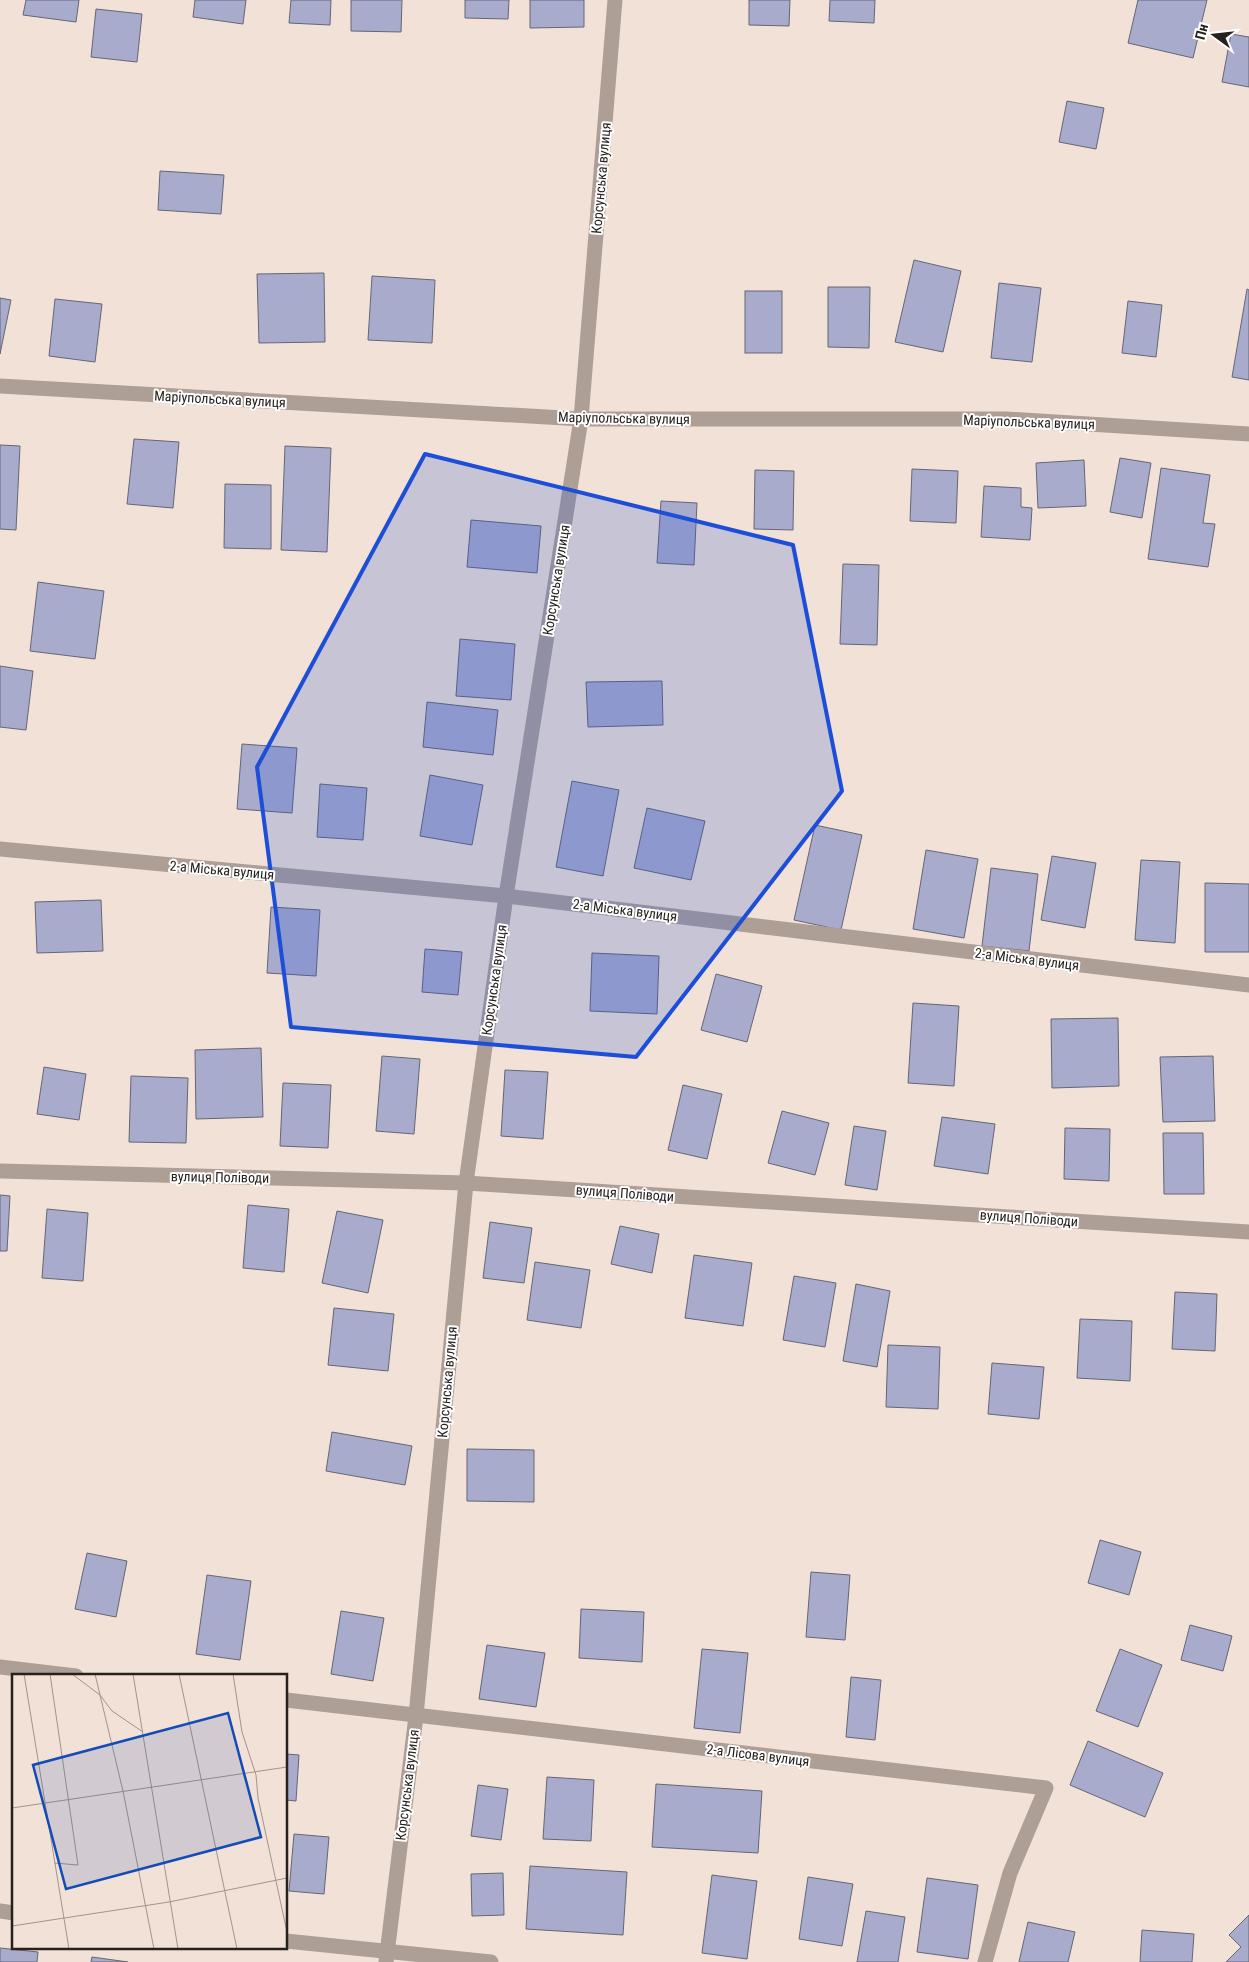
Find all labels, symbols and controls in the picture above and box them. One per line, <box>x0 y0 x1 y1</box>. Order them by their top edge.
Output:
north arrow <box>1189 10 1239 60</box>
text: Пн <box>1192 22 1211 41</box>
street label: Корсунська вулиця <box>588 122 614 234</box>
street label: Маріупольська вулиця <box>154 388 286 410</box>
street label: Маріупольська вулиця <box>558 409 690 427</box>
street label: Маріупольська вулиця <box>963 412 1095 432</box>
street label: Корсунська вулиця <box>539 524 573 636</box>
street label: 2-а Міська вулиця <box>169 857 275 883</box>
street label: 2-а Міська вулиця <box>572 896 678 924</box>
street label: Корсунська вулиця <box>478 924 510 1036</box>
street label: 2-а Міська вулиця <box>974 945 1080 973</box>
street label: вулиця Поліводи <box>171 1168 269 1186</box>
street label: вулиця Поліводи <box>575 1182 675 1204</box>
street label: вулиця Поліводи <box>979 1207 1079 1229</box>
street label: Корсунська вулиця <box>434 1326 460 1438</box>
inset map <box>12 1674 288 1950</box>
street label: Корсунська вулиця <box>392 1729 422 1841</box>
street label: 2-а Лісова вулиця <box>706 1741 810 1769</box>

